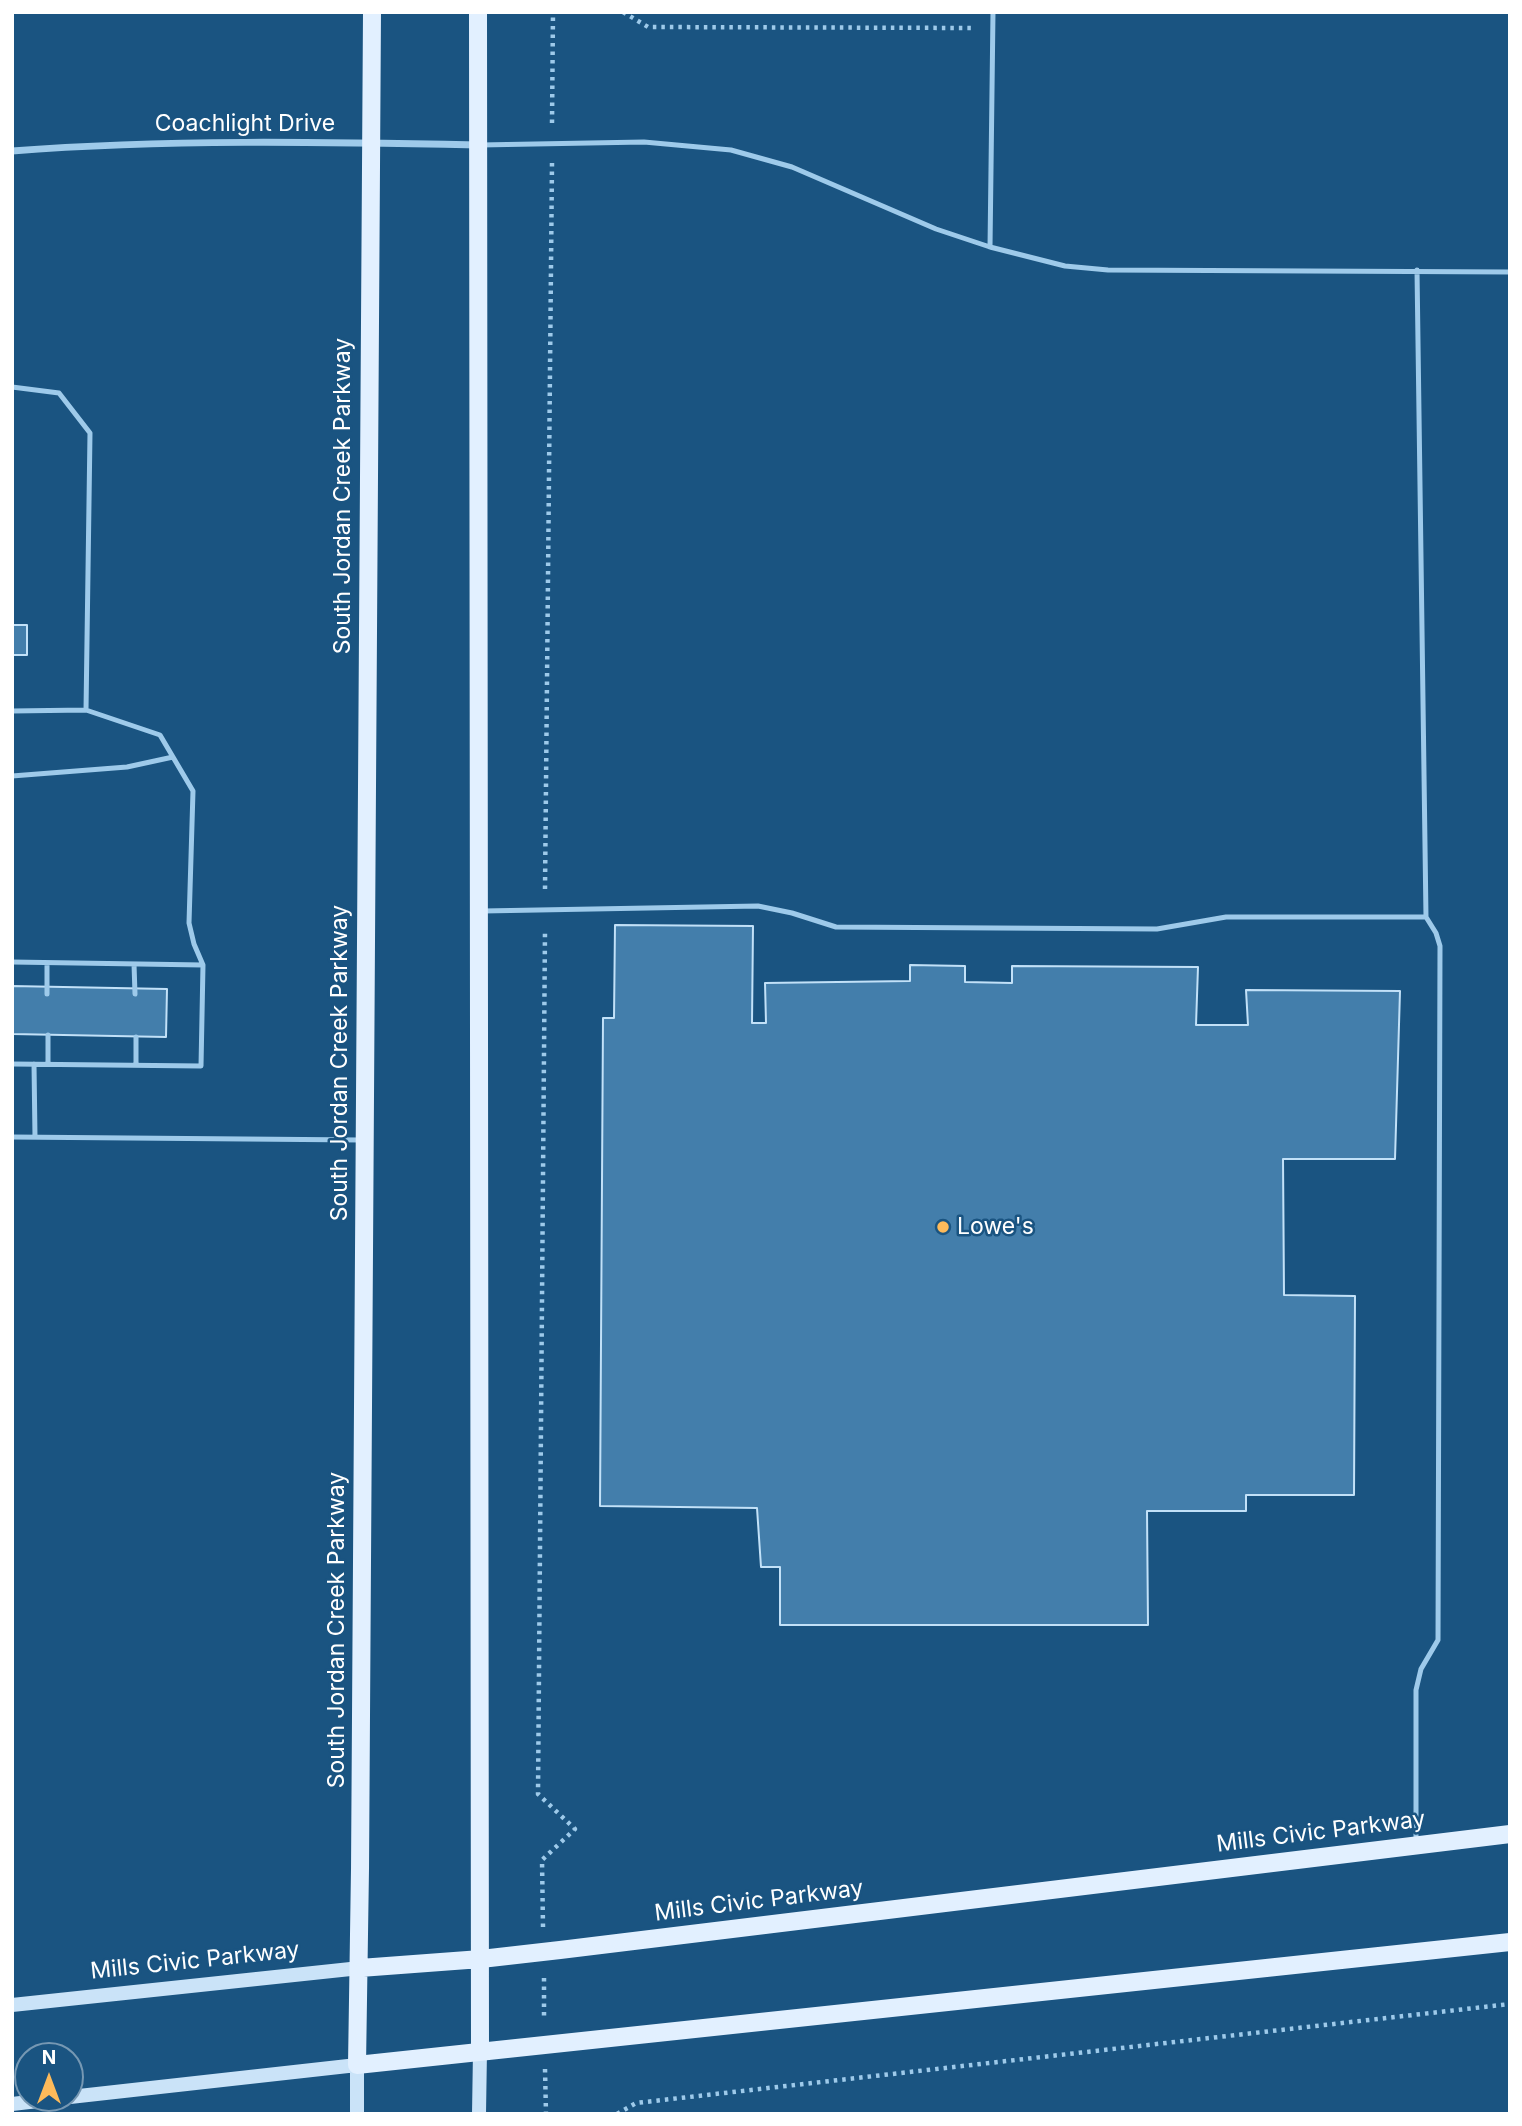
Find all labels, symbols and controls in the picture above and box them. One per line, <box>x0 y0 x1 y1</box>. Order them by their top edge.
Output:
street label: Coachlight Drive <box>155 110 335 138</box>
street label: South Jordan Creek Parkway <box>329 338 357 654</box>
street label: South Jordan Creek Parkway <box>326 905 354 1221</box>
place label: Lowe's <box>957 1213 1034 1241</box>
marker: Lowe's <box>935 1219 951 1235</box>
street label: South Jordan Creek Parkway <box>323 1472 351 1788</box>
street label: Mills Civic Parkway <box>1215 1805 1427 1859</box>
street label: Mills Civic Parkway <box>653 1874 865 1928</box>
street label: Mills Civic Parkway <box>89 1936 301 1986</box>
north arrow <box>14 2042 84 2112</box>
text: N <box>42 2046 56 2069</box>

